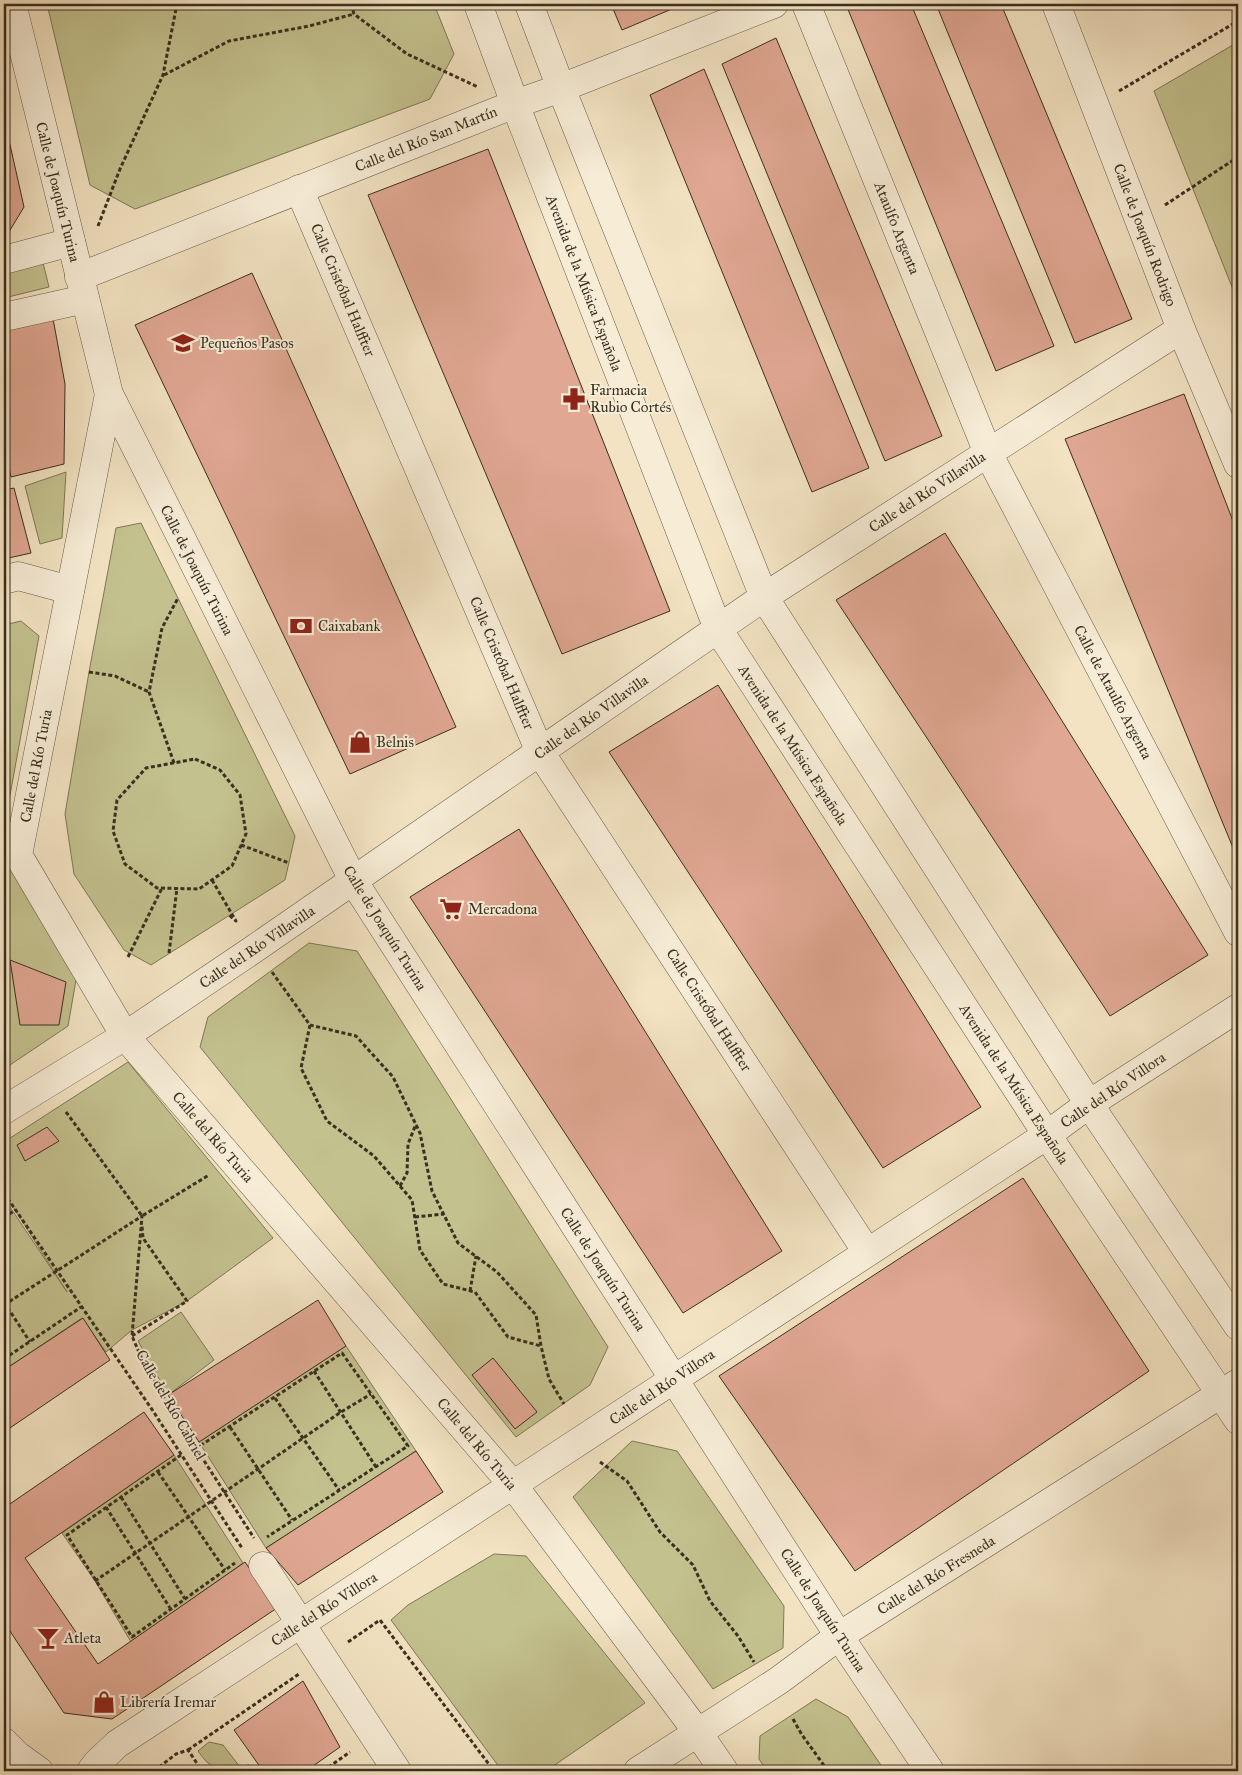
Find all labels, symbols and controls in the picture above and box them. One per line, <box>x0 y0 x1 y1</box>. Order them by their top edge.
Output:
street label: Calle del Río San Martín <box>352 102 500 176</box>
street label: Calle de Joaquín Turina <box>31 120 84 265</box>
street label: Calle de Joaquín Rodrigo <box>1109 161 1181 310</box>
street label: Ataulfo Argenta <box>870 178 924 277</box>
street label: Avenida de la Música Española <box>542 191 626 374</box>
street label: Calle Cristóbal Halffter <box>307 221 379 360</box>
school or university icon: Pequeños Pasos <box>170 330 196 356</box>
place label: Pequeños Pasos <box>200 334 294 353</box>
place label: Farmacia Rubio Cortés <box>590 381 671 416</box>
pharmacy icon: Farmacia Rubio Cortés <box>561 386 587 412</box>
street label: Calle del Río Villavilla <box>865 447 989 536</box>
street label: Calle de Joaquín Turina <box>155 502 238 639</box>
street label: Calle Cristóbal Halffter <box>466 594 538 733</box>
bank icon: Caixabank <box>288 613 314 639</box>
place label: Caixabank <box>318 617 380 635</box>
street label: Calle de Ataulfo Argenta <box>1070 622 1156 763</box>
street label: Avenida de la Música Española <box>734 661 852 829</box>
street label: Calle del Río Villavilla <box>530 670 652 763</box>
street label: Calle del Río Turia <box>16 707 56 824</box>
shop icon: Belnis <box>347 729 373 755</box>
place label: Belnis <box>376 733 414 751</box>
street label: Calle de Joaquín Turina <box>338 862 431 995</box>
supermarket icon: Mercadona <box>438 896 464 922</box>
place label: Mercadona <box>468 900 538 918</box>
street label: Calle del Río Villavilla <box>196 901 319 992</box>
street label: Calle Cristóbal Halffter <box>663 945 756 1075</box>
street label: Avenida de la Música Española <box>955 1000 1073 1168</box>
street label: Calle del Río Villora <box>1057 1048 1170 1132</box>
street label: Calle del Río Turia <box>169 1088 258 1187</box>
street label: Calle de Joaquín Turina <box>555 1204 650 1335</box>
street label: Calle del Río Villora <box>606 1345 719 1429</box>
street label: Calle del Río Cabriel <box>132 1347 210 1464</box>
street label: Calle del Río Turia <box>433 1394 521 1494</box>
street label: Calle del Río Fresneda <box>874 1531 999 1619</box>
street label: Calle de Joaquín Turina <box>775 1545 870 1676</box>
street label: Calle del Río Villora <box>268 1568 381 1650</box>
bar icon: Atleta <box>35 1625 61 1651</box>
place label: Atleta <box>63 1629 102 1647</box>
shop icon: Librería Iremar <box>91 1689 117 1715</box>
place label: Librería Iremar <box>120 1693 217 1711</box>

